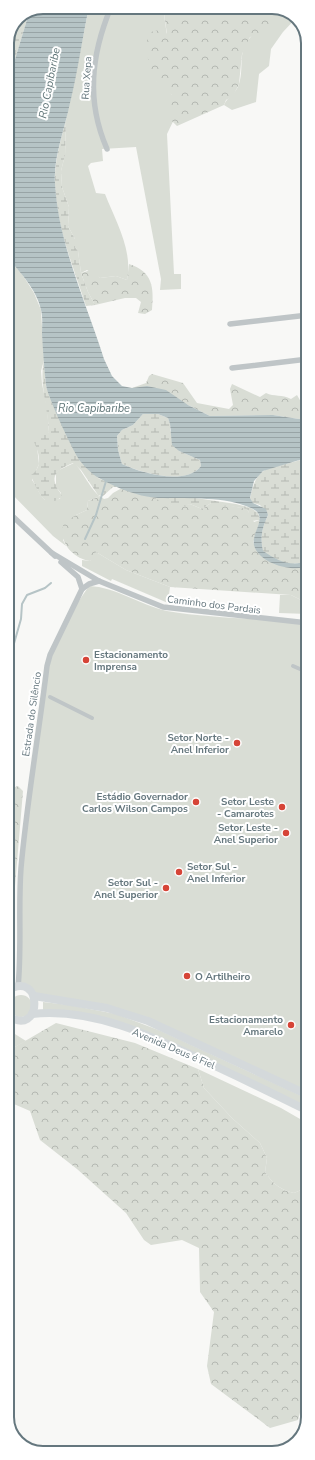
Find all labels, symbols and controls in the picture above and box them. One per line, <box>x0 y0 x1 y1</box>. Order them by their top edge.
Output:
water label: Rio Capibaribe <box>35 46 64 120</box>
street label: Rua Xepa <box>79 56 95 100</box>
water label: Rio Capibaribe <box>58 401 130 416</box>
street label: Caminho dos Pardais <box>166 592 262 618</box>
place label: Estacionamento Imprensa <box>94 648 168 674</box>
marker: Estacionamento Imprensa <box>81 655 91 665</box>
street label: Estrada do Silêncio <box>19 670 45 757</box>
place label: Setor Norte - Anel Inferior <box>167 731 229 757</box>
marker: Setor Norte - Anel Inferior <box>232 738 242 748</box>
place label: Estádio Governador Carlos Wilson Campos <box>82 790 188 816</box>
place label: Setor Leste - Camarotes <box>217 795 275 821</box>
marker: Estádio Governador Carlos Wilson Campos <box>191 797 201 807</box>
marker: Setor Leste - Camarotes <box>277 802 287 812</box>
place label: Setor Leste - Anel Superior <box>214 821 278 847</box>
marker: Setor Leste - Anel Superior <box>281 828 291 838</box>
place label: Setor Sul - Anel Inferior <box>187 860 245 886</box>
marker: Setor Sul - Anel Inferior <box>174 867 184 877</box>
place label: Setor Sul - Anel Superior <box>94 876 158 902</box>
marker: Setor Sul - Anel Superior <box>161 883 171 893</box>
place label: O Artilheiro <box>195 970 250 984</box>
marker: O Artilheiro <box>182 971 192 981</box>
place label: Estacionamento Amarelo <box>209 1013 283 1039</box>
marker: Estacionamento Amarelo <box>286 1020 296 1030</box>
street label: Avenida Deus é Fiel <box>130 1025 217 1073</box>

